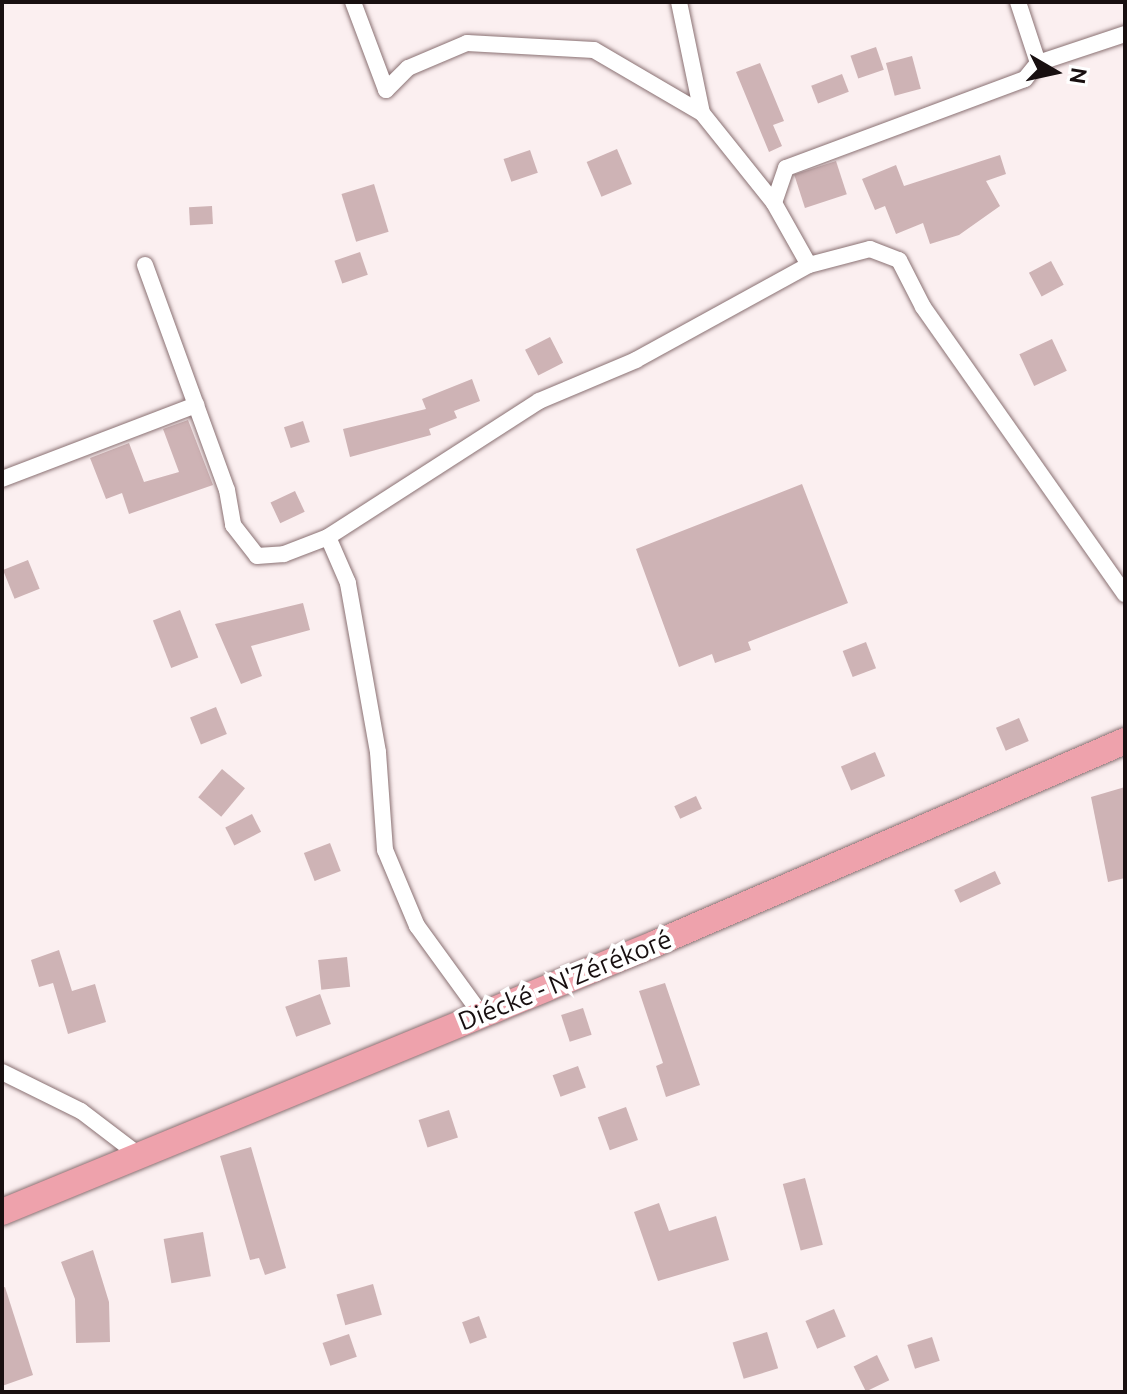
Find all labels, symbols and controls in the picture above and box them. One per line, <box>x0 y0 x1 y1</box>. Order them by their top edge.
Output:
north arrow <box>1015 32 1095 112</box>
text: N <box>1066 66 1093 86</box>
street label: Diécké - N'Zérékoré <box>454 923 676 1037</box>

